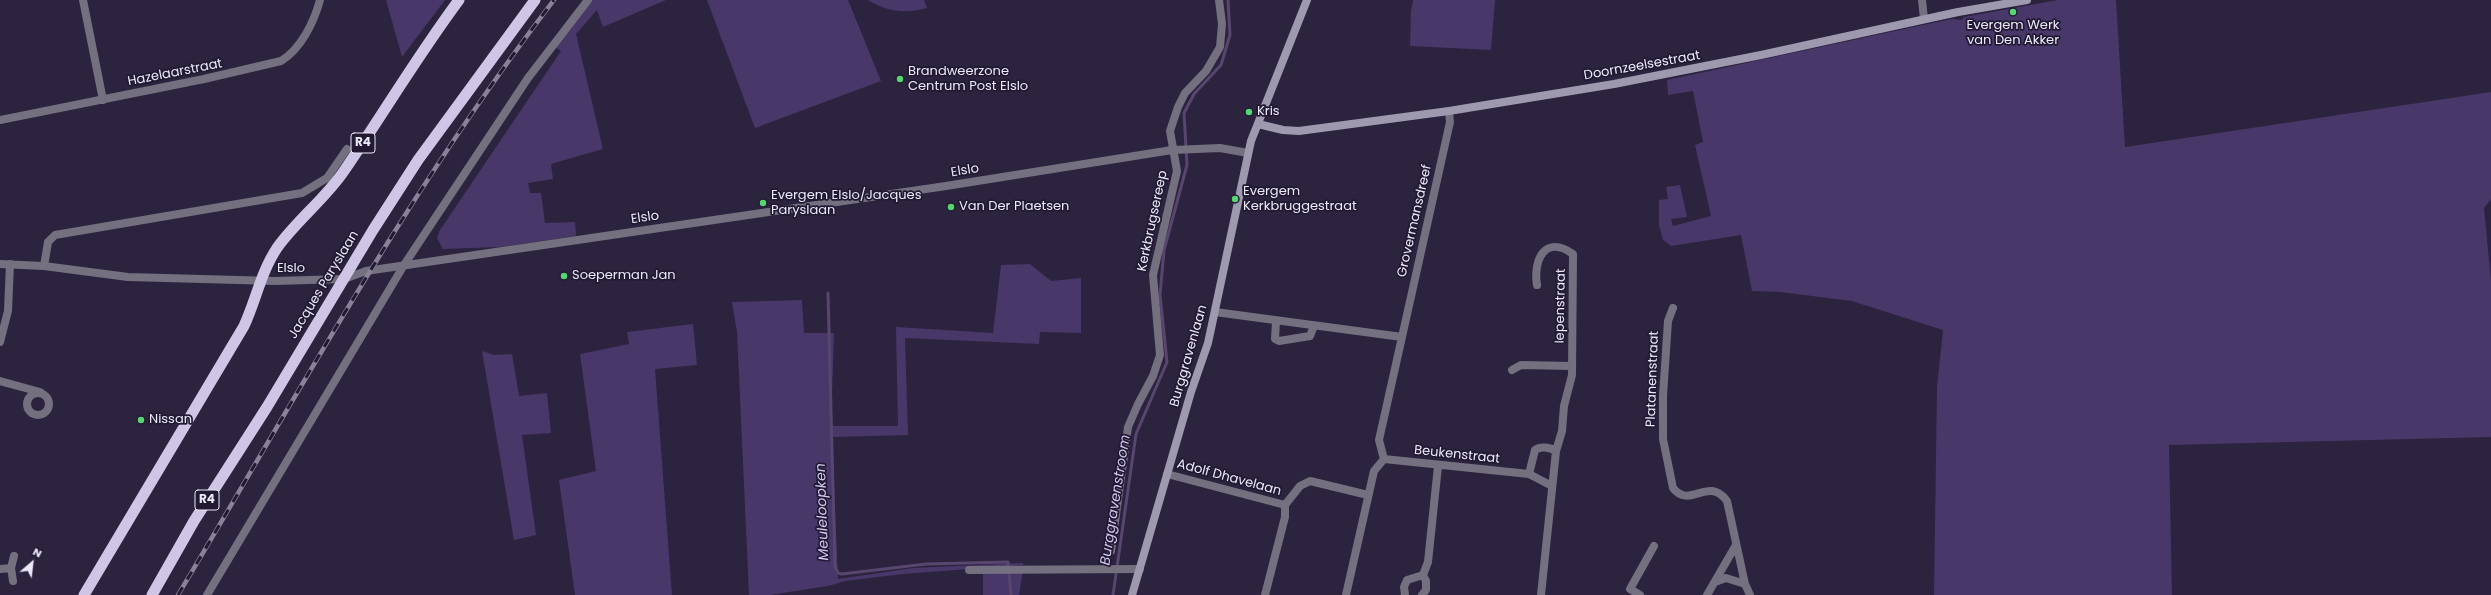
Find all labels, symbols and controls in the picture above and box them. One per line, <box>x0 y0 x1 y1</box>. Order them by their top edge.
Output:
marker: Evergem Werk van Den Akker <box>2008 7 2018 17</box>
place label: Evergem Werk van Den Akker <box>1967 18 2059 49</box>
street label: Doornzeelsestraat <box>1583 48 1701 84</box>
street label: Hazelaarstraat <box>126 56 224 90</box>
place label: Brandweerzone Centrum Post Elslo <box>908 64 1028 95</box>
marker: Brandweerzone Centrum Post Elslo <box>895 74 905 84</box>
place label: Kris <box>1257 104 1280 120</box>
marker: Kris <box>1244 107 1254 117</box>
road number: R4 <box>351 133 375 153</box>
street label: Elslo <box>950 161 980 181</box>
street label: Grovermansdreef <box>1394 163 1436 279</box>
street label: Kerkbrugsereep <box>1135 169 1171 273</box>
place label: Evergem Kerkbruggestraat <box>1243 184 1357 215</box>
place label: Evergem Elslo/Jacques Paryslaan <box>771 188 921 219</box>
marker: Evergem Kerkbruggestraat <box>1230 194 1240 204</box>
marker: Evergem Elslo/Jacques Paryslaan <box>758 198 768 208</box>
place label: Van Der Plaetsen <box>959 199 1069 215</box>
marker: Van Der Plaetsen <box>946 202 956 212</box>
street label: Elslo <box>630 208 660 228</box>
street label: Jacques Paryslaan <box>286 228 362 342</box>
street label: Elslo <box>277 261 305 277</box>
place label: Soeperman Jan <box>572 268 676 284</box>
street label: Iepenstraat <box>1553 268 1569 344</box>
marker: Soeperman Jan <box>559 271 569 281</box>
street label: Burggravenlaan <box>1167 303 1211 409</box>
street label: Platanenstraat <box>1644 331 1662 427</box>
place label: Nissan <box>149 412 192 428</box>
marker: Nissan <box>136 415 146 425</box>
water label: Burggravenstroom <box>1097 434 1135 566</box>
street label: Beukenstraat <box>1413 443 1501 467</box>
street label: Adolf Dhavelaan <box>1175 457 1283 499</box>
water label: Meuleloopken <box>813 463 833 561</box>
road number: R4 <box>195 490 219 510</box>
north arrow <box>12 543 52 583</box>
text: N <box>30 543 45 561</box>

